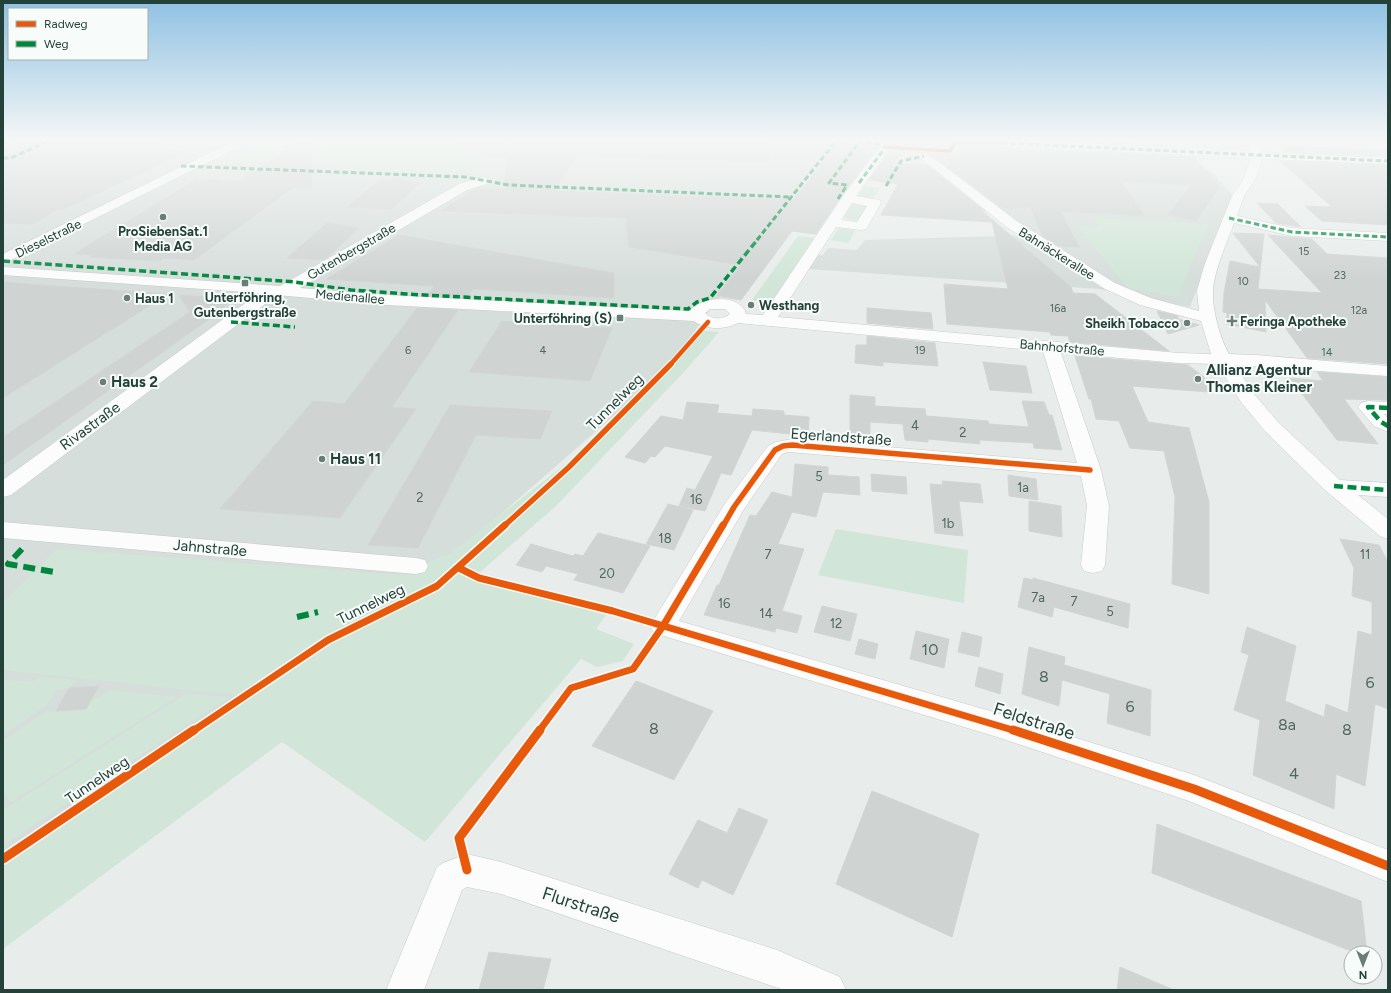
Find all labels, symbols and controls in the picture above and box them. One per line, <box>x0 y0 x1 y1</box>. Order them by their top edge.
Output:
legend <box>8 8 148 60</box>
text: Radweg <box>44 17 88 31</box>
text: Weg <box>44 37 69 51</box>
marker: ProSiebenSat.1 Media AG <box>158 212 168 222</box>
street label: Dieselstraße <box>13 216 84 261</box>
street label: Gutenbergstraße <box>304 220 398 283</box>
place label: ProSiebenSat.1 Media AG <box>118 224 208 254</box>
street label: Bahnäckerallee <box>1016 224 1098 283</box>
house number: 15 <box>1299 245 1309 258</box>
house number: 23 <box>1334 269 1346 282</box>
house number: 10 <box>1237 275 1249 288</box>
marker: Unterföhring, Gutenbergstraße <box>240 278 250 288</box>
street label: Medienallee <box>315 286 385 307</box>
place label: Unterföhring, Gutenbergstraße <box>194 290 296 320</box>
place label: Haus 1 <box>135 291 174 306</box>
marker: Haus 1 <box>122 293 132 303</box>
place label: Westhang <box>759 298 819 313</box>
marker: Westhang <box>746 300 756 310</box>
house number: 16a <box>1050 302 1066 315</box>
house number: 12a <box>1351 304 1367 317</box>
place label: Unterföhring (S) <box>514 311 612 326</box>
marker: Unterföhring (S) <box>615 313 625 323</box>
place label: Feringa Apotheke <box>1240 314 1346 329</box>
place label: Sheikh Tobacco <box>1085 316 1179 331</box>
marker: Feringa Apotheke <box>1227 316 1237 326</box>
marker: Sheikh Tobacco <box>1182 318 1192 328</box>
street label: Bahnhofstraße <box>1019 336 1105 359</box>
house number: 6 <box>405 344 411 357</box>
house number: 4 <box>540 344 547 357</box>
house number: 19 <box>915 344 925 357</box>
house number: 14 <box>1321 346 1333 359</box>
place label: Allianz Agentur Thomas Kleiner <box>1206 361 1312 396</box>
street label: Tunnelweg <box>583 370 647 434</box>
place label: Haus 2 <box>111 373 158 391</box>
marker: Allianz Agentur Thomas Kleiner <box>1193 374 1203 384</box>
marker: Haus 2 <box>98 377 108 387</box>
street label: Rivastraße <box>56 398 124 454</box>
house number: 4 <box>911 418 919 433</box>
street label: Egerlandstraße <box>790 424 892 450</box>
house number: 2 <box>959 425 967 440</box>
place label: Haus 11 <box>330 450 381 468</box>
marker: Haus 11 <box>317 454 327 464</box>
house number: 5 <box>815 469 823 484</box>
house number: 1a <box>1017 480 1029 495</box>
house number: 2 <box>416 490 424 505</box>
house number: 16 <box>690 492 702 507</box>
house number: 1b <box>942 516 955 531</box>
house number: 18 <box>658 531 672 546</box>
street label: Jahnstraße <box>172 536 248 560</box>
house number: 7 <box>765 547 772 562</box>
house number: 11 <box>1360 547 1370 562</box>
house number: 20 <box>599 566 615 581</box>
street label: Tunnelweg <box>334 580 408 628</box>
house number: 7a <box>1031 590 1045 605</box>
house number: 7 <box>1071 594 1078 609</box>
house number: 16 <box>718 596 730 611</box>
house number: 5 <box>1106 604 1114 619</box>
house number: 14 <box>759 606 773 621</box>
house number: 12 <box>830 616 842 631</box>
house number: 10 <box>922 640 938 659</box>
house number: 8 <box>1039 667 1049 686</box>
house number: 6 <box>1365 673 1375 692</box>
street label: Feldstraße <box>990 697 1078 745</box>
house number: 6 <box>1125 697 1135 716</box>
house number: 8a <box>1278 715 1296 734</box>
house number: 8 <box>649 719 659 738</box>
house number: 8 <box>1342 720 1352 739</box>
street label: Tunnelweg <box>62 752 132 808</box>
house number: 4 <box>1289 764 1299 783</box>
street label: Flurstraße <box>539 882 623 928</box>
north arrow <box>1343 945 1383 985</box>
text: N <box>1359 968 1367 981</box>

